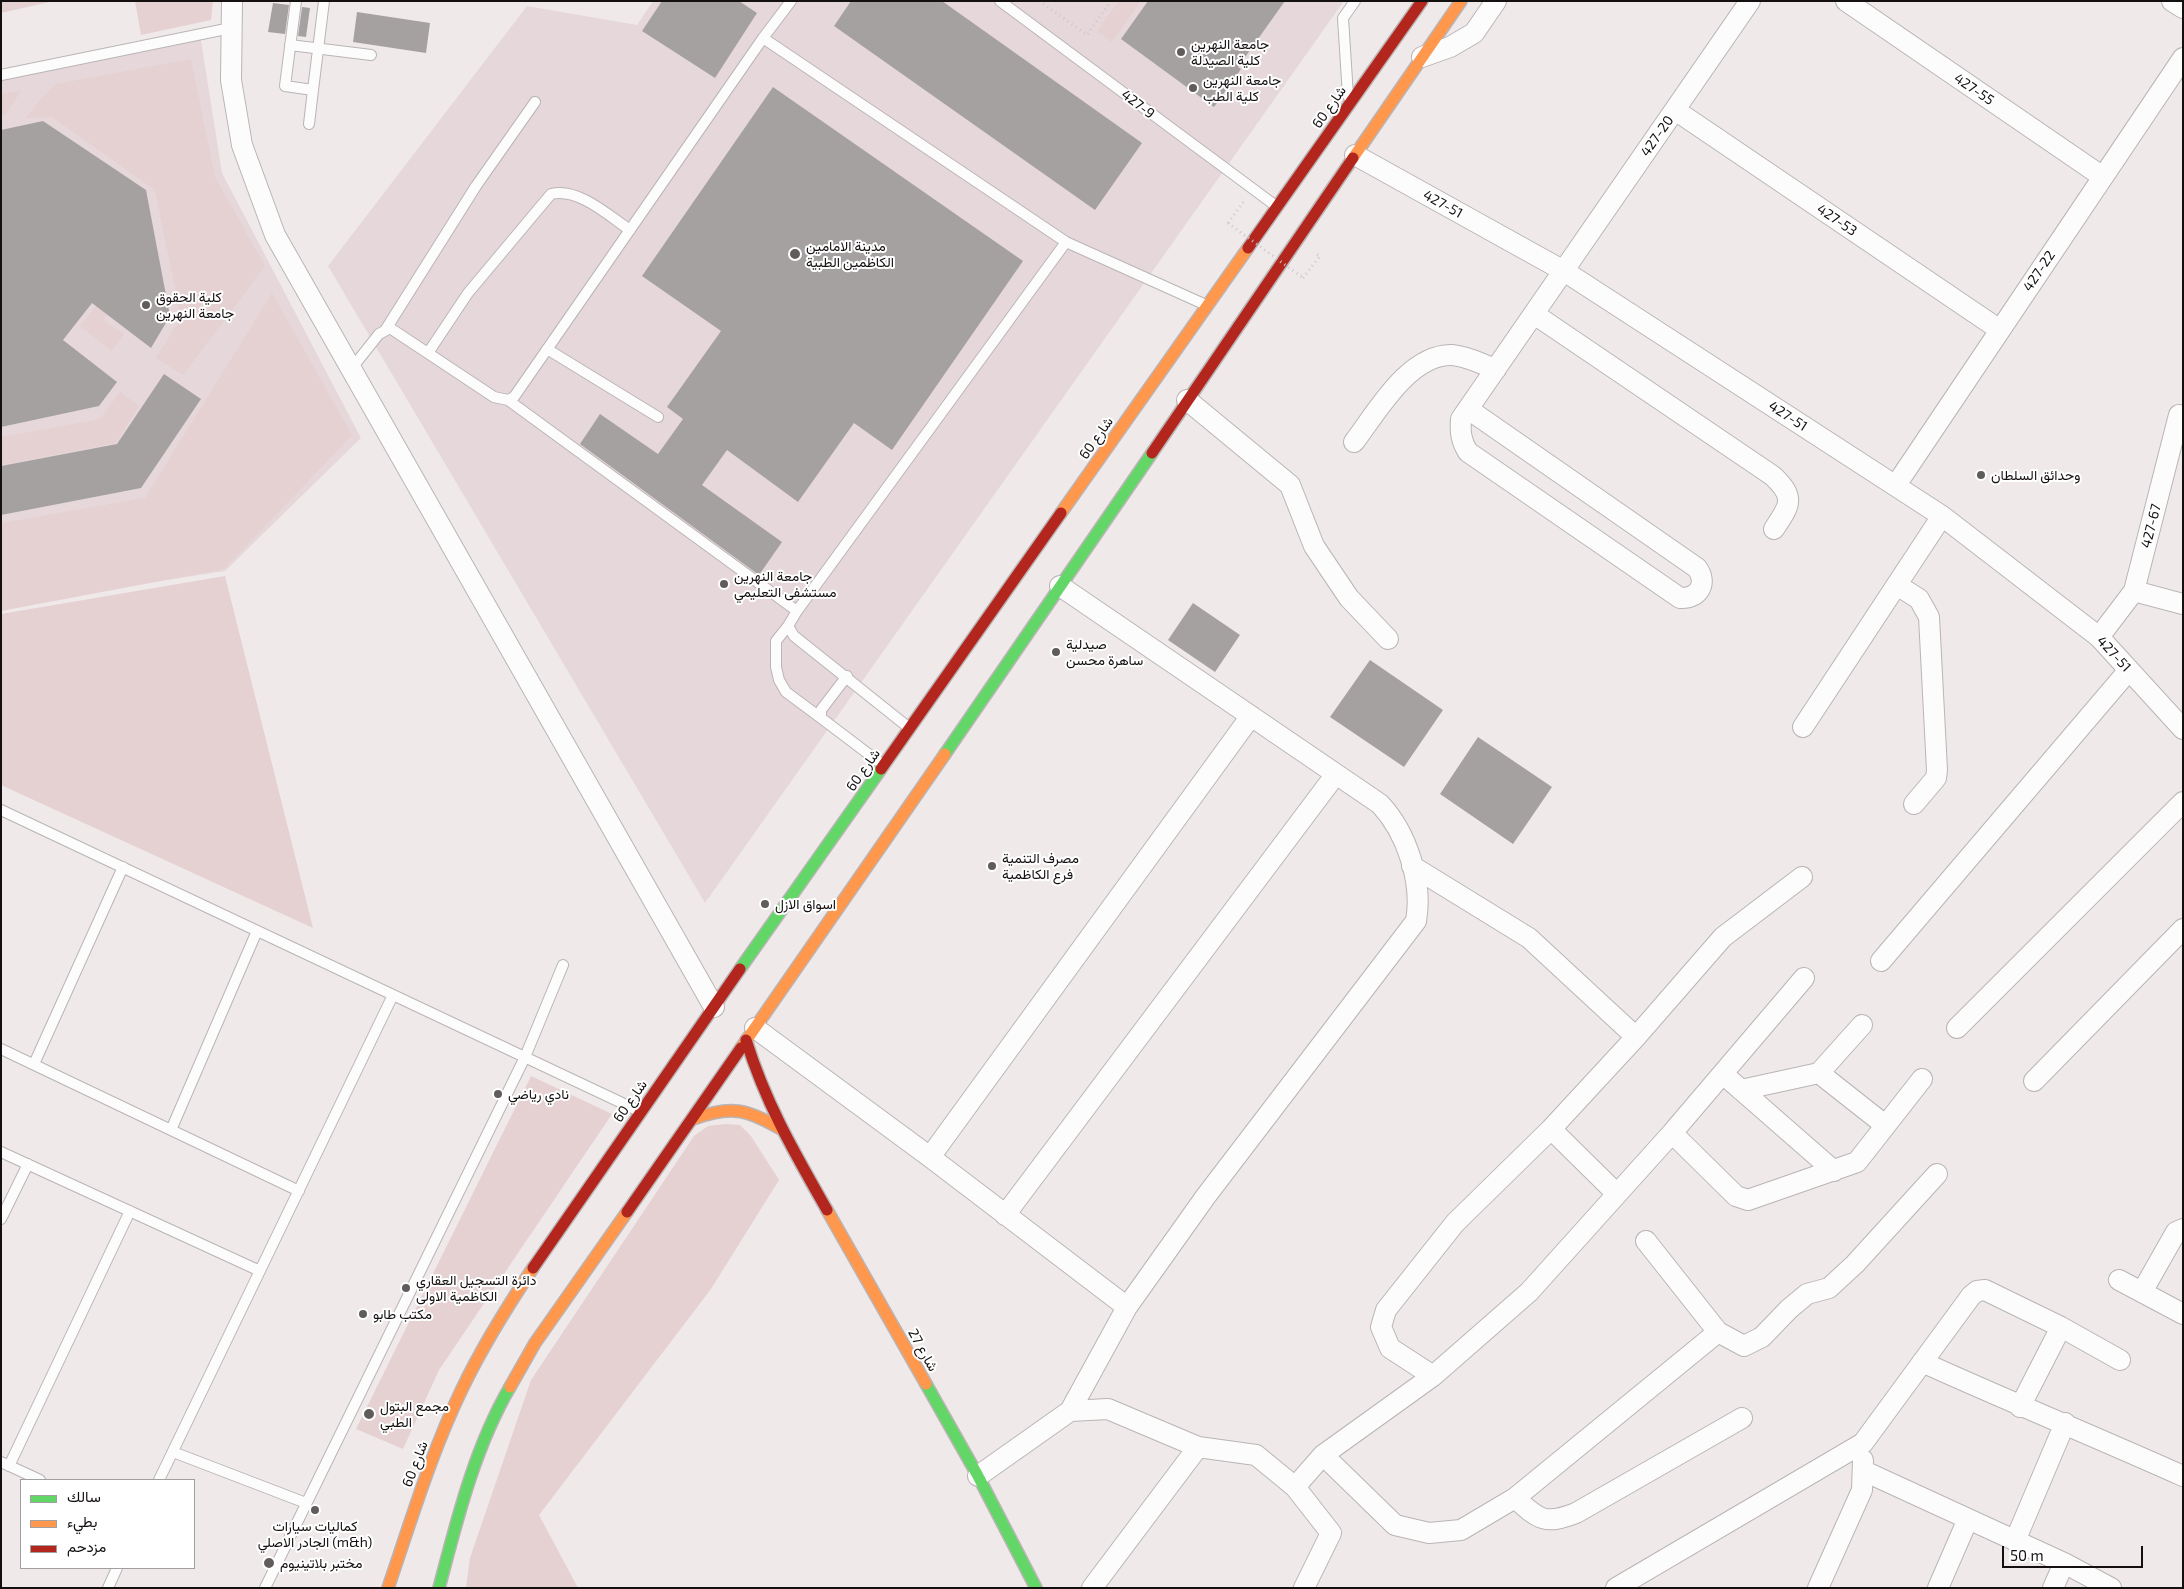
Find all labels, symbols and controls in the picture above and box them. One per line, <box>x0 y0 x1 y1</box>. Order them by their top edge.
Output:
place label: جامعة النهرين كلية الصيدلة <box>1191 36 1269 68</box>
marker: جامعة النهرين كلية الصيدلة <box>1175 46 1187 58</box>
street label: 427-55 <box>1951 70 1997 108</box>
place label: جامعة النهرين كلية الطب <box>1203 72 1281 104</box>
marker: جامعة النهرين كلية الطب <box>1187 82 1199 94</box>
street label: شارع 60 <box>1308 83 1350 131</box>
street label: 427-9 <box>1118 86 1158 122</box>
street label: 427-20 <box>1637 112 1677 160</box>
street label: 427-51 <box>1420 186 1466 222</box>
street label: 427-53 <box>1814 200 1860 240</box>
place label: مدينة الامامين الكاظمين الطبية <box>806 238 894 270</box>
marker: مدينة الامامين الكاظمين الطبية <box>788 247 802 261</box>
street label: 427-22 <box>2019 247 2059 295</box>
place label: كلية الحقوق جامعة النهرين <box>156 289 234 322</box>
marker: كلية الحقوق جامعة النهرين <box>140 299 152 311</box>
street label: 427-51 <box>1766 397 1810 435</box>
street label: شارع 60 <box>1075 414 1117 462</box>
place label: وحدائق السلطان <box>1991 467 2080 483</box>
marker: وحدائق السلطان <box>1975 469 1987 481</box>
street label: 427-67 <box>2137 502 2165 550</box>
place label: جامعة النهرين مستشفى التعليمي <box>734 568 836 600</box>
marker: جامعة النهرين مستشفى التعليمي <box>718 578 730 590</box>
street label: 427-51 <box>2093 633 2135 675</box>
place label: صيدلية ساهرة محسن <box>1066 636 1143 669</box>
marker: صيدلية ساهرة محسن <box>1050 646 1062 658</box>
street label: شارع 60 <box>842 746 884 794</box>
place label: مصرف التنمية فرع الكاظمية <box>1002 850 1079 882</box>
marker: مصرف التنمية فرع الكاظمية <box>986 860 998 872</box>
place label: اسواق الازل <box>775 896 836 912</box>
marker: اسواق الازل <box>759 898 771 910</box>
street label: شارع 60 <box>609 1077 651 1125</box>
place label: نادي رياضي <box>508 1086 569 1102</box>
marker: نادي رياضي <box>492 1088 504 1100</box>
place label: دائرة التسجيل العقاري الكاظمية الاولى <box>416 1272 537 1304</box>
marker: دائرة التسجيل العقاري الكاظمية الاولى <box>400 1282 412 1294</box>
place label: مكتب طابو <box>373 1306 432 1322</box>
marker: مكتب طابو <box>357 1308 369 1320</box>
street label: شارع 27 <box>904 1326 942 1374</box>
place label: مجمع البتول الطبي <box>380 1398 449 1430</box>
marker: مجمع البتول الطبي <box>362 1407 376 1421</box>
street label: شارع 60 <box>399 1439 431 1489</box>
legend <box>20 1479 195 1569</box>
text: سالك <box>67 1487 101 1505</box>
marker: كماليات سيارات الجادر الاصلي (m&h) <box>309 1504 321 1516</box>
text: بطيء <box>67 1512 97 1530</box>
place label: كماليات سيارات الجادر الاصلي (m&h) <box>258 1518 372 1550</box>
scale bar <box>2004 1536 2145 1568</box>
text: مزدحم <box>67 1537 106 1555</box>
text: 50 m <box>2010 1546 2044 1564</box>
place label: مختبر بلاتينيوم <box>280 1555 362 1571</box>
marker: مختبر بلاتينيوم <box>262 1556 276 1570</box>

